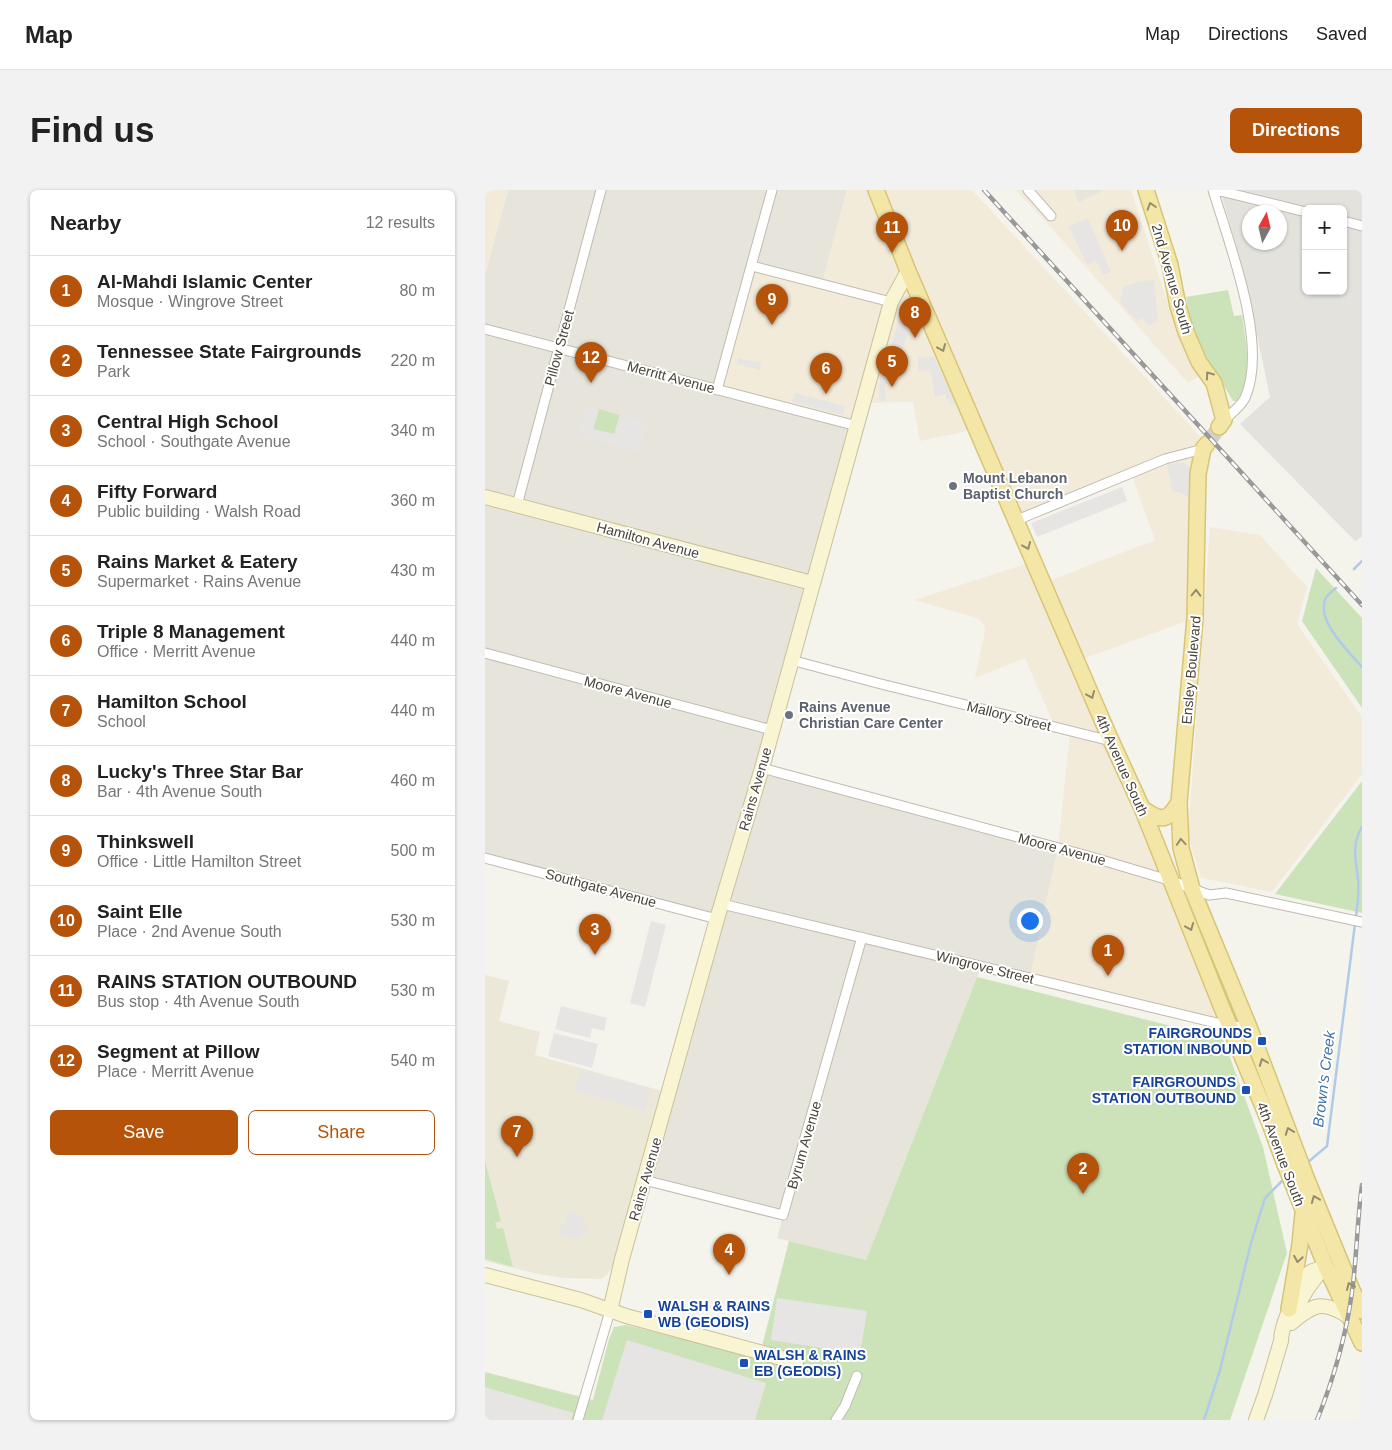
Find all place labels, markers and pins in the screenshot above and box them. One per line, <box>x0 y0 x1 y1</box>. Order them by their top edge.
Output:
pin: 10 <box>1106 210 1138 251</box>
pin: 11 <box>876 212 908 253</box>
pin: 9 <box>756 284 788 325</box>
pin: 8 <box>899 297 931 338</box>
pin: 12 <box>575 342 607 383</box>
pin: 5 <box>876 346 908 387</box>
pin: 6 <box>810 353 842 394</box>
place label: Mount Lebanon Baptist Church <box>963 470 1067 502</box>
marker: Mount Lebanon Baptist Church <box>947 480 959 492</box>
place label: Rains Avenue Christian Care Center <box>799 699 943 731</box>
marker: Rains Avenue Christian Care Center <box>783 709 795 721</box>
pin: 3 <box>579 914 611 955</box>
pin: 1 <box>1092 935 1124 976</box>
place label: FAIRGROUNDS STATION INBOUND <box>1123 1025 1252 1057</box>
marker: FAIRGROUNDS STATION INBOUND <box>1256 1035 1268 1047</box>
place label: FAIRGROUNDS STATION OUTBOUND <box>1092 1074 1236 1106</box>
marker: FAIRGROUNDS STATION OUTBOUND <box>1240 1084 1252 1096</box>
pin: 7 <box>501 1116 533 1157</box>
pin: 2 <box>1067 1153 1099 1194</box>
pin: 4 <box>713 1234 745 1275</box>
place label: WALSH & RAINS WB (GEODIS) <box>658 1298 770 1330</box>
marker: WALSH & RAINS WB (GEODIS) <box>642 1308 654 1320</box>
place label: WALSH & RAINS EB (GEODIS) <box>754 1347 866 1379</box>
marker: WALSH & RAINS EB (GEODIS) <box>738 1357 750 1369</box>

